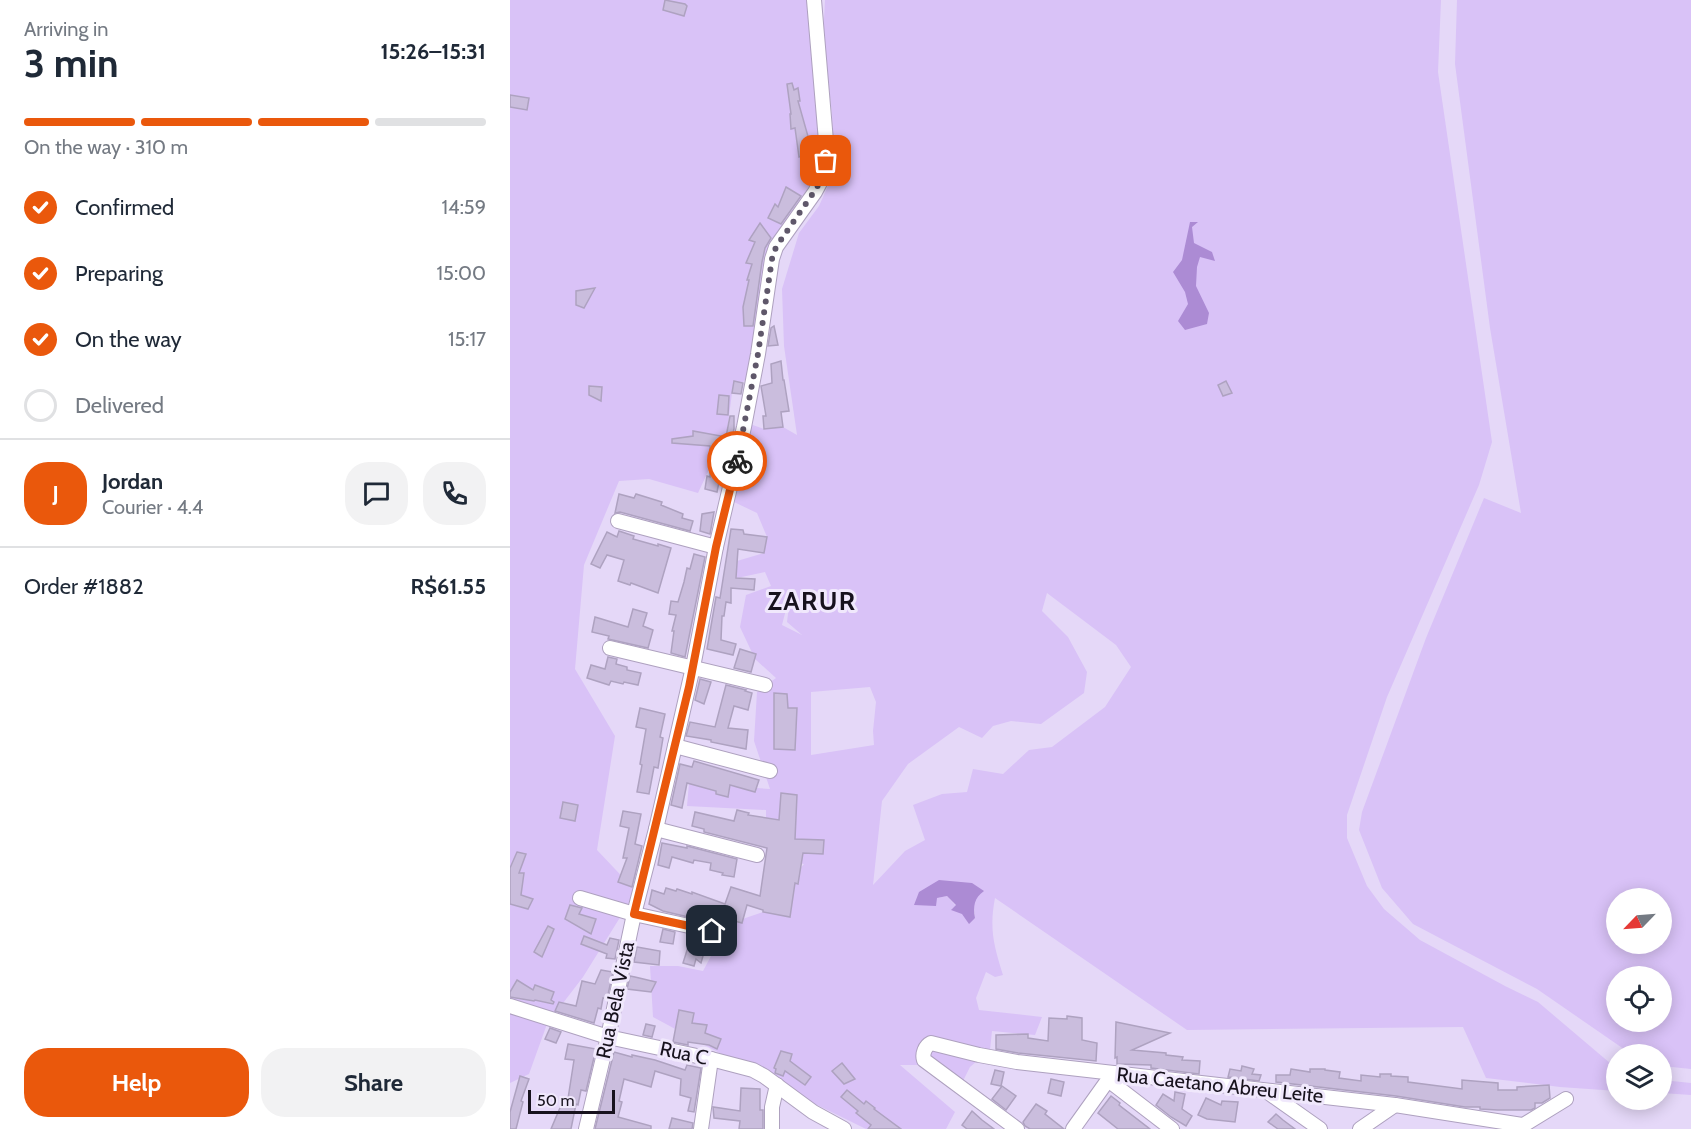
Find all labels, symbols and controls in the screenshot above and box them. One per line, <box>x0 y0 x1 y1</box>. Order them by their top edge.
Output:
text: Arriving in <box>24 17 108 41</box>
text: 15:26–15:31 <box>381 38 486 65</box>
text: 3 min <box>24 39 119 87</box>
text: On the way · 310 m <box>24 135 188 159</box>
pin <box>800 135 851 186</box>
icon: bag <box>809 144 842 177</box>
icon: check <box>24 191 57 224</box>
text: Confirmed <box>75 194 174 221</box>
text: 14:59 <box>442 195 486 219</box>
icon: check <box>24 257 57 290</box>
text: Preparing <box>75 260 163 287</box>
text: 15:00 <box>437 261 486 285</box>
icon: check <box>24 323 57 356</box>
text: On the way <box>75 326 182 353</box>
text: 15:17 <box>448 327 486 351</box>
text: Delivered <box>75 392 164 419</box>
courier <box>707 431 767 491</box>
icon: bike <box>721 445 754 478</box>
button: chat <box>345 462 408 525</box>
button: phone <box>423 462 486 525</box>
text: Jordan <box>102 468 163 495</box>
text: J <box>52 480 59 507</box>
text: Courier · 4.4 <box>102 495 203 519</box>
text: Order #1882 <box>24 573 144 600</box>
text: R$61.55 <box>410 573 486 600</box>
district label: ZARUR <box>767 585 857 617</box>
north arrow <box>1606 888 1672 954</box>
map controls <box>1606 888 1672 1110</box>
pin <box>686 905 737 956</box>
icon: home <box>695 914 728 947</box>
street label: Rua Bela Vista <box>591 939 639 1061</box>
button: locate <box>1606 966 1672 1032</box>
street label: Rua C <box>658 1036 710 1070</box>
button: layers <box>1606 1044 1672 1110</box>
button: Help <box>24 1048 249 1117</box>
button: Share <box>261 1048 486 1117</box>
street label: Rua Caetano Abreu Leite <box>1116 1062 1324 1108</box>
scale bar <box>528 1087 615 1114</box>
text: 50 m <box>537 1091 574 1110</box>

